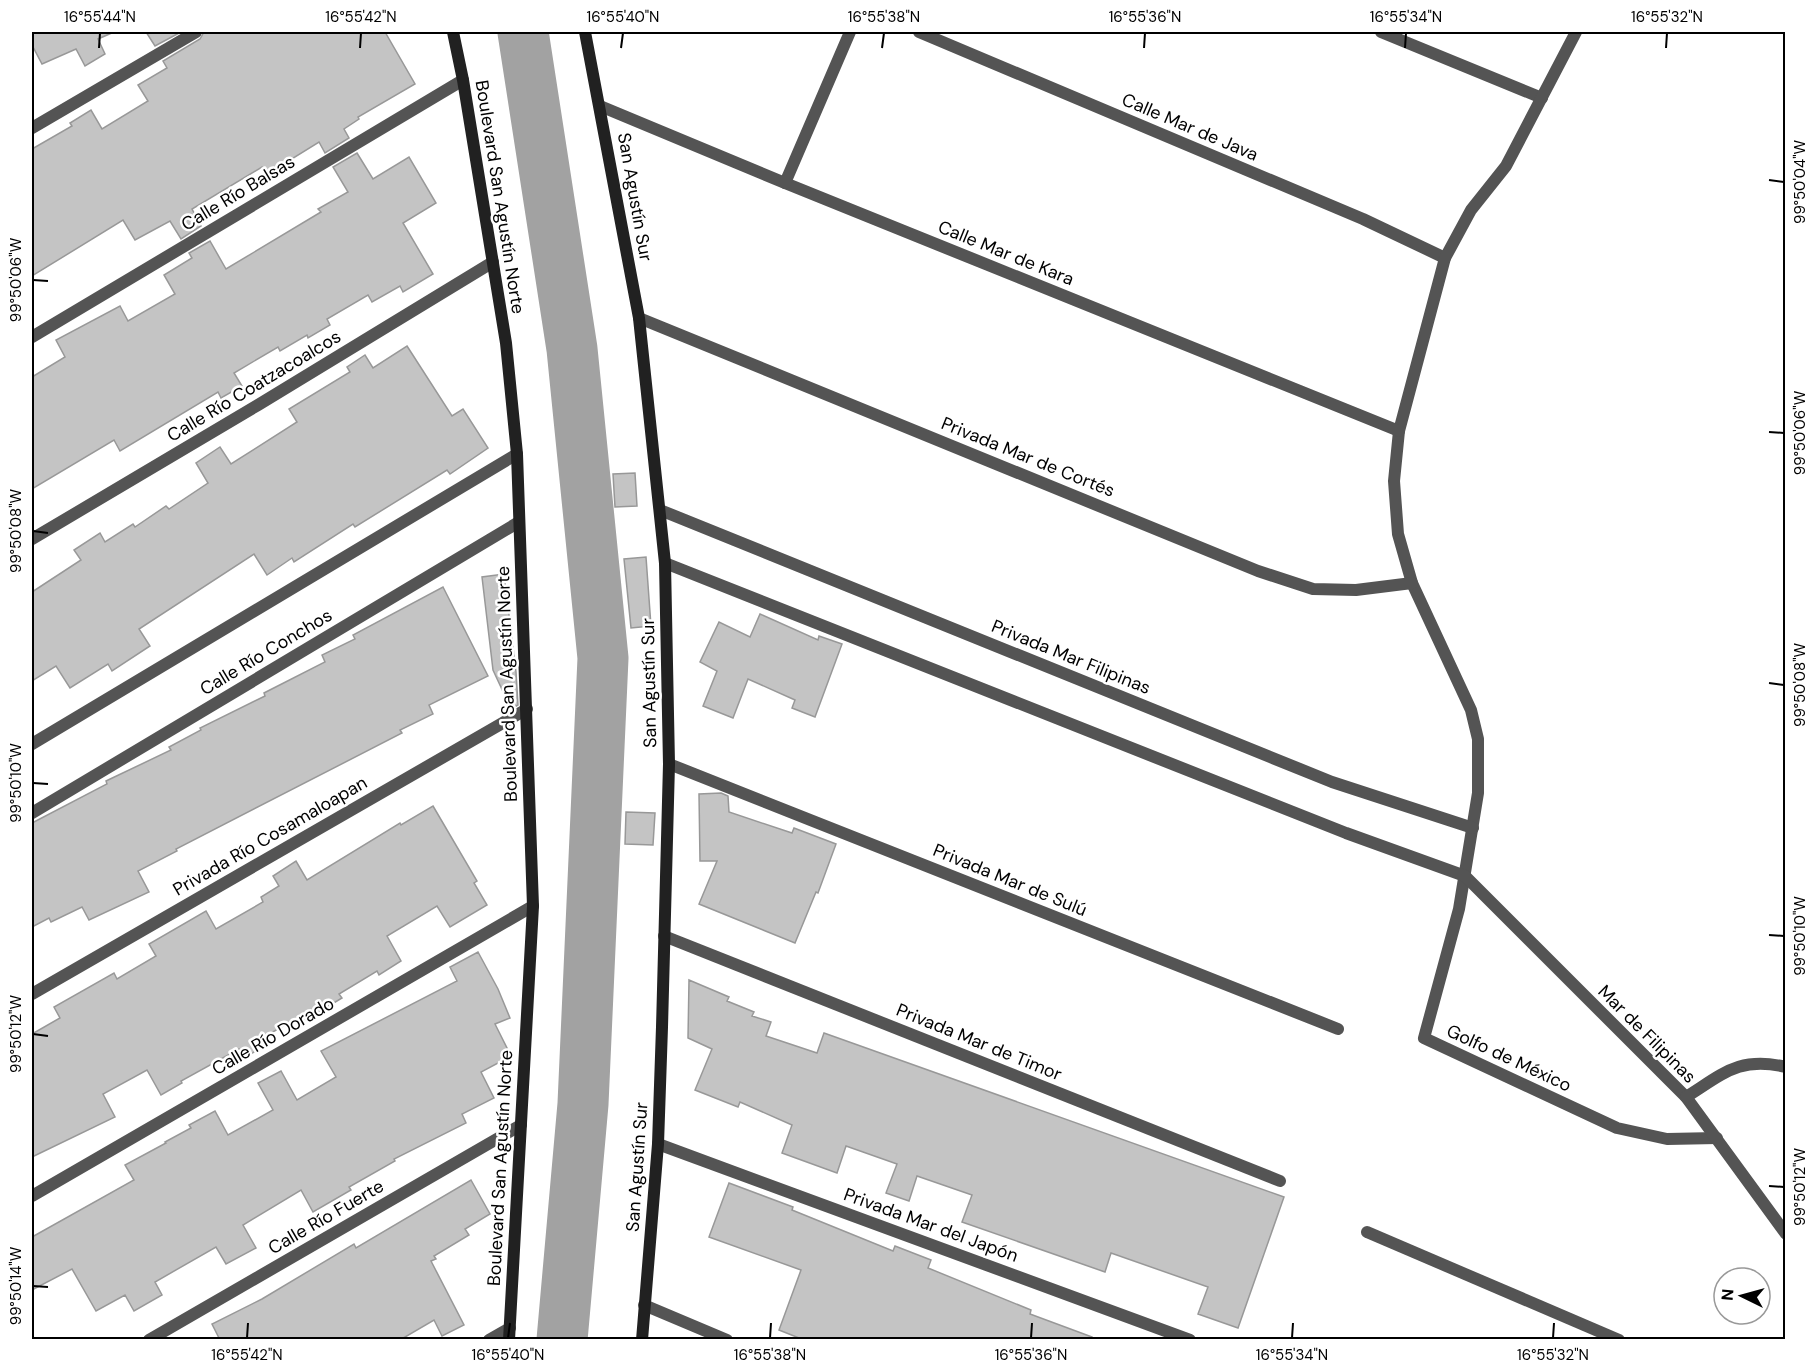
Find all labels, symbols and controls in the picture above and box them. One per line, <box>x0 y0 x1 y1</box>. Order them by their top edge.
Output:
text: 16°55'44"N <box>64 7 136 27</box>
text: 16°55'42"N <box>325 7 397 27</box>
text: 16°55'40"N <box>587 7 659 27</box>
text: 16°55'38"N <box>848 7 920 27</box>
text: 16°55'36"N <box>1109 7 1181 27</box>
text: 16°55'34"N <box>1370 7 1442 27</box>
text: 16°55'32"N <box>1631 7 1703 27</box>
street label: Boulevard San Agustín Norte <box>470 78 530 316</box>
street label: Calle Mar de Java <box>1118 87 1262 167</box>
street label: San Agustín Sur <box>612 131 658 263</box>
text: 99°50'04"W <box>1790 140 1810 224</box>
street label: Calle Río Balsas <box>177 150 299 236</box>
street label: Calle Mar de Kara <box>934 215 1078 291</box>
text: 99°50'06"W <box>6 237 26 322</box>
street label: Calle Río Coatzacoalcos <box>163 324 345 448</box>
text: 99°50'06"W <box>1790 390 1810 475</box>
street label: Privada Mar de Cortés <box>938 411 1118 503</box>
text: 99°50'08"W <box>6 488 26 573</box>
street label: Boulevard San Agustín Norte <box>491 566 523 802</box>
street label: Calle Río Conchos <box>195 603 337 701</box>
street label: Privada Mar Filipinas <box>988 614 1154 700</box>
street label: San Agustín Sur <box>636 618 662 748</box>
text: 99°50'08"W <box>1790 642 1810 727</box>
text: 99°50'10"W <box>6 743 26 823</box>
street label: Privada Río Cosamaloapan <box>169 771 371 901</box>
street label: Privada Mar de Sulú <box>930 838 1090 922</box>
text: 99°50'10"W <box>1790 896 1810 976</box>
street label: Mar de Filipinas <box>1593 980 1701 1088</box>
street label: Calle Río Dorado <box>208 991 338 1081</box>
text: 99°50'12"W <box>6 995 26 1073</box>
street label: Privada Mar de Timor <box>893 998 1066 1086</box>
street label: Golfo de México <box>1443 1019 1575 1097</box>
street label: Boulevard San Agustín Norte <box>482 1049 518 1287</box>
street label: San Agustín Sur <box>620 1101 654 1233</box>
text: 99°50'12"W <box>1790 1148 1810 1226</box>
street label: Calle Río Fuerte <box>264 1174 388 1260</box>
street label: Privada Mar del Japón <box>840 1182 1022 1268</box>
text: 99°50'14"W <box>6 1246 26 1325</box>
north arrow <box>1712 1266 1772 1326</box>
text: N <box>1717 1288 1739 1301</box>
text: 16°55'42"N <box>211 1345 283 1365</box>
text: 16°55'40"N <box>472 1345 544 1365</box>
text: 16°55'38"N <box>734 1345 806 1365</box>
text: 16°55'36"N <box>995 1345 1067 1365</box>
text: 16°55'34"N <box>1256 1345 1328 1365</box>
text: 16°55'32"N <box>1517 1345 1589 1365</box>

